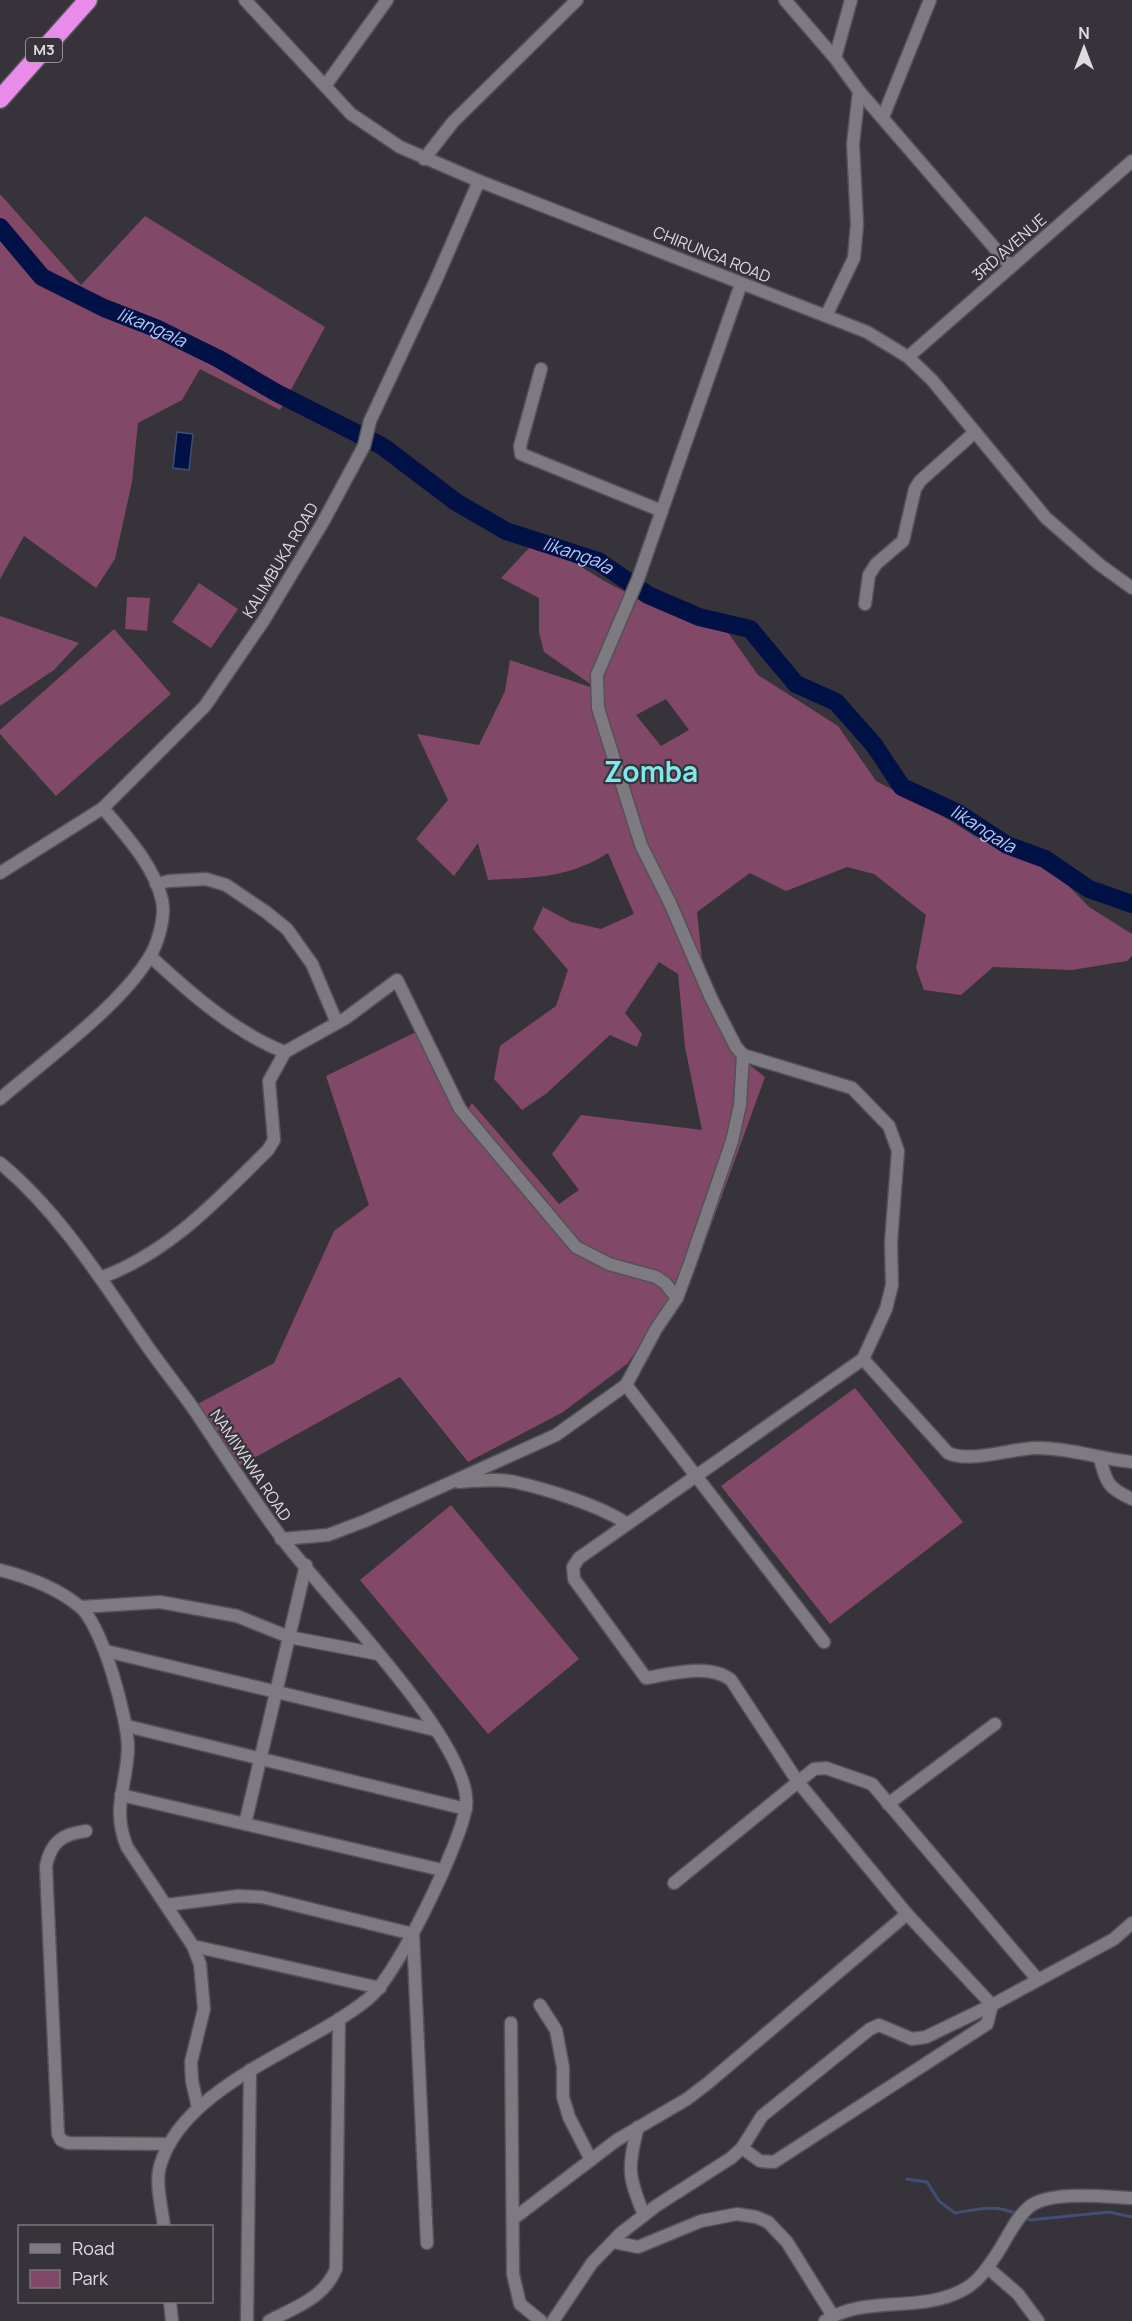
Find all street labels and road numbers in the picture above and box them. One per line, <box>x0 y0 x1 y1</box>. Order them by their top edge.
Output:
road number: M3 <box>26 38 62 62</box>
street label: 3RD AVENUE <box>967 209 1051 285</box>
street label: CHIRUNGA ROAD <box>650 220 774 288</box>
street label: KALIMBUKA ROAD <box>237 498 323 622</box>
street label: NAMIWAWA ROAD <box>205 1405 297 1525</box>

